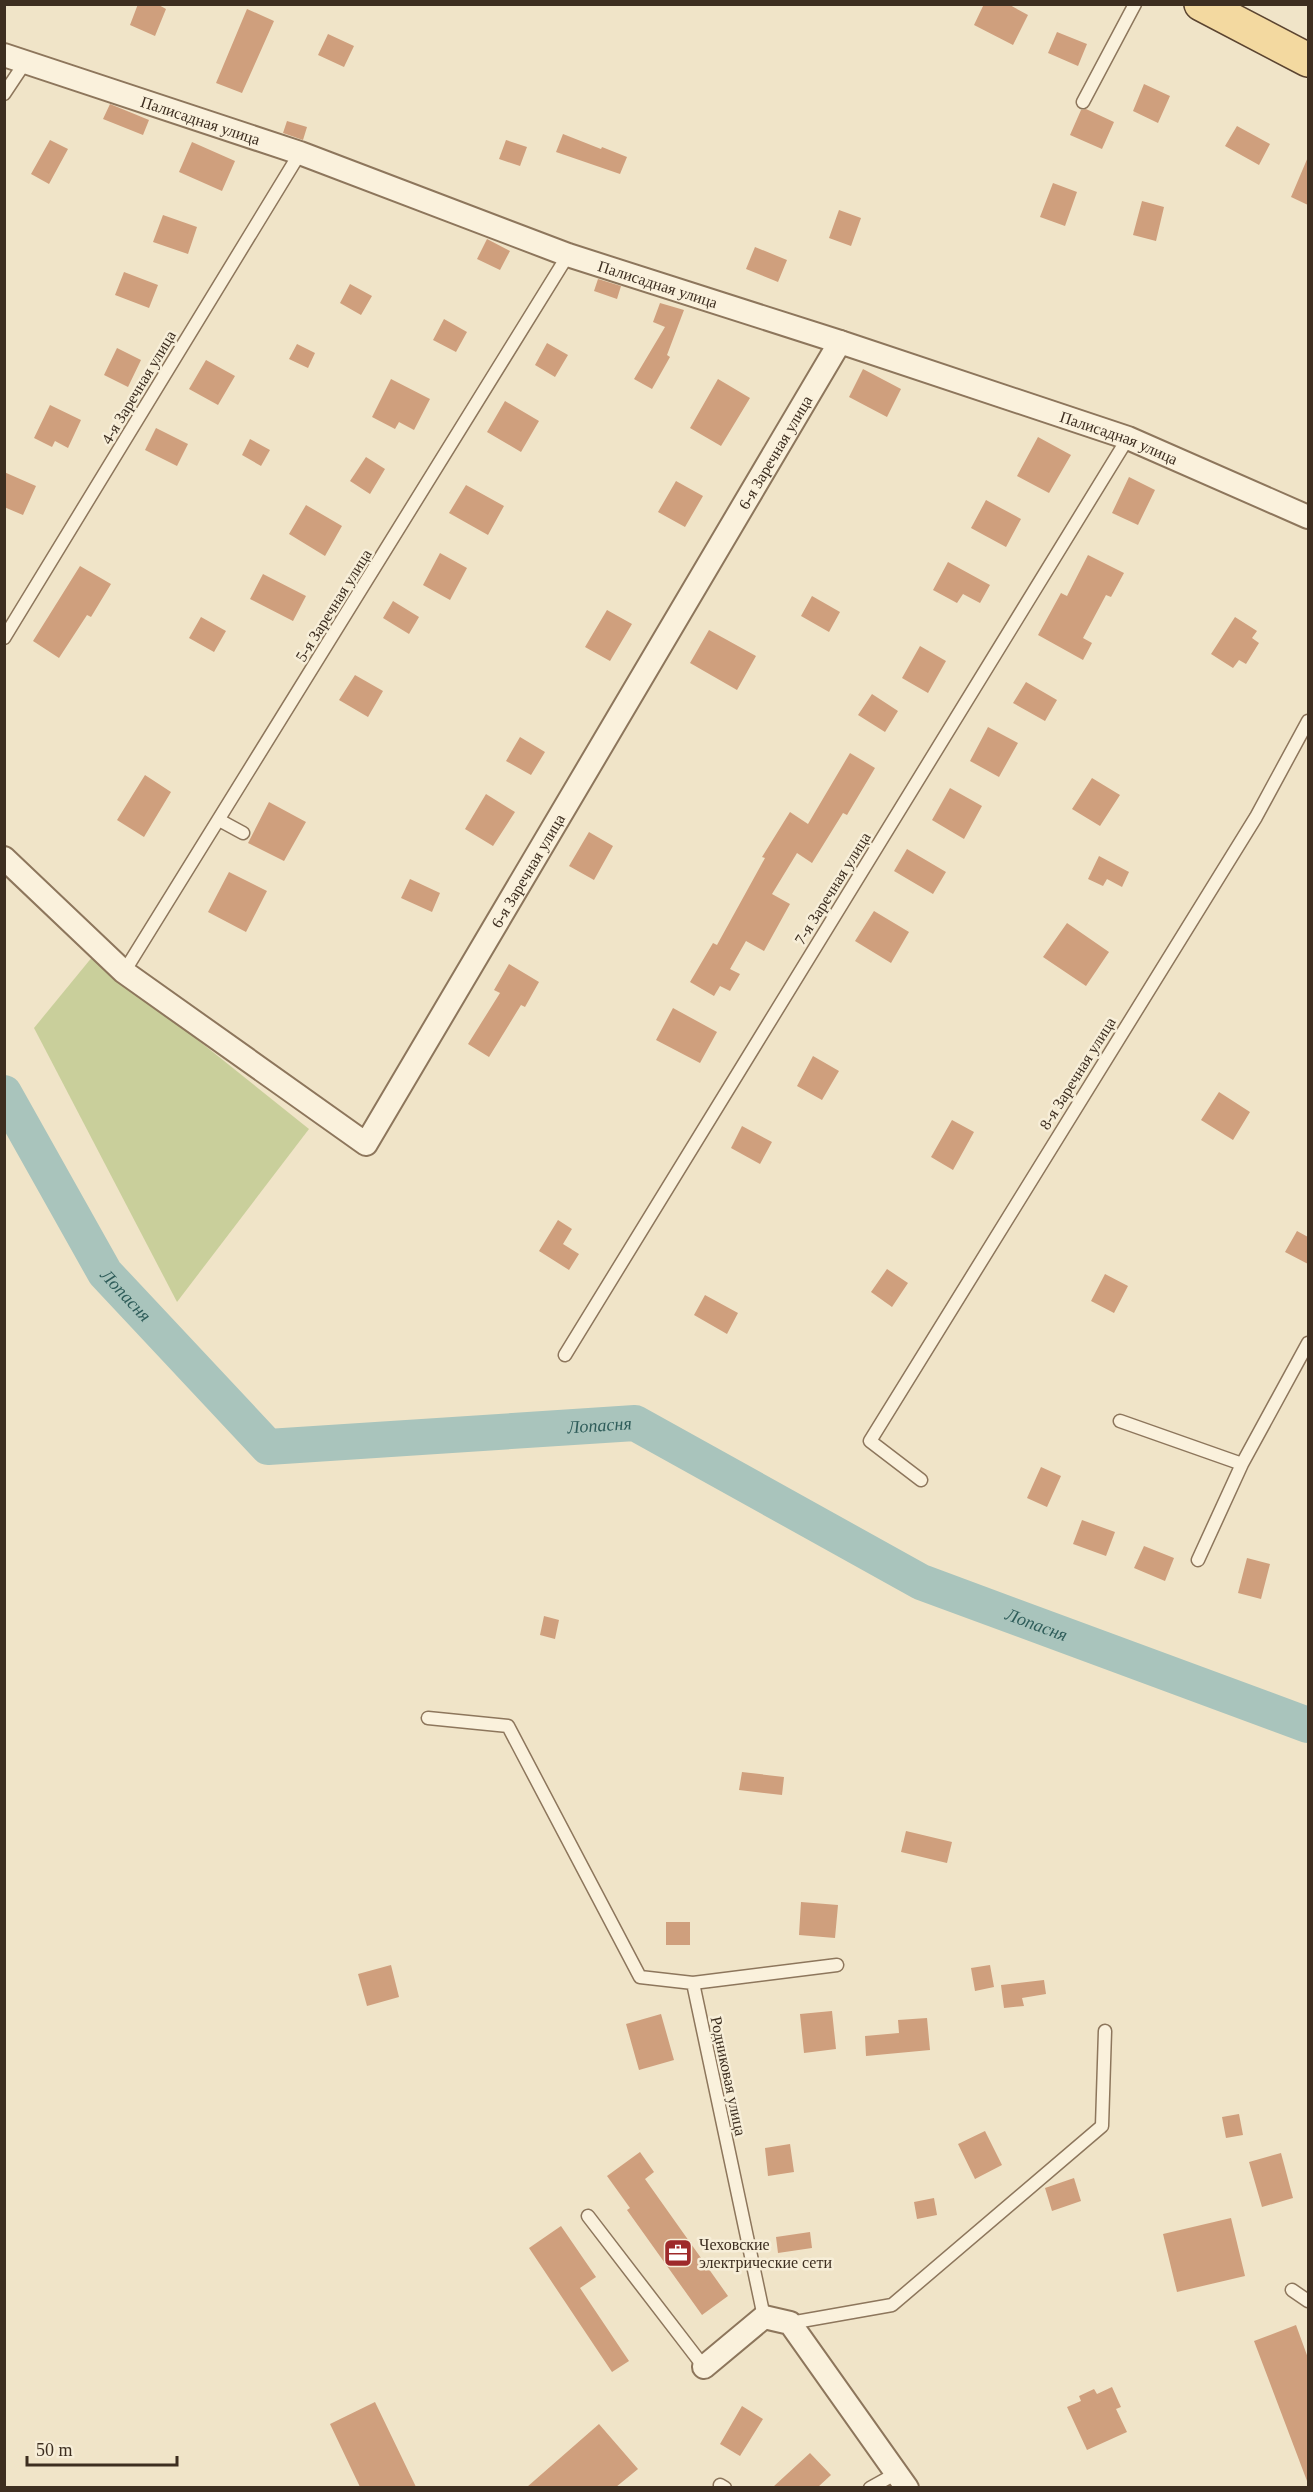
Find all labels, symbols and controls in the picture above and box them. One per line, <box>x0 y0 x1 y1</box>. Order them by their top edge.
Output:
street label: Палисадная улица <box>139 93 262 148</box>
street label: Палисадная улица <box>596 257 720 311</box>
street label: 4-я Заречная улица <box>98 328 180 447</box>
street label: 6-я Заречная улица <box>735 393 815 512</box>
street label: Палисадная улица <box>1058 408 1180 468</box>
street label: 5-я Заречная улица <box>292 546 376 665</box>
street label: 6-я Заречная улица <box>488 811 568 931</box>
street label: 7-я Заречная улица <box>791 829 875 948</box>
street label: 8-я Заречная улица <box>1036 1014 1120 1133</box>
water label: Лопасня <box>96 1264 155 1326</box>
water label: Лопасня <box>566 1413 632 1437</box>
water label: Лопасня <box>1002 1604 1070 1645</box>
street label: Родниковая улица <box>707 2015 749 2138</box>
place label: Чеховские электрические сети <box>699 2236 832 2272</box>
office icon: Чеховские электрические сети <box>662 2237 694 2269</box>
scale bar <box>27 2429 177 2467</box>
text: 50 m <box>36 2440 73 2460</box>

